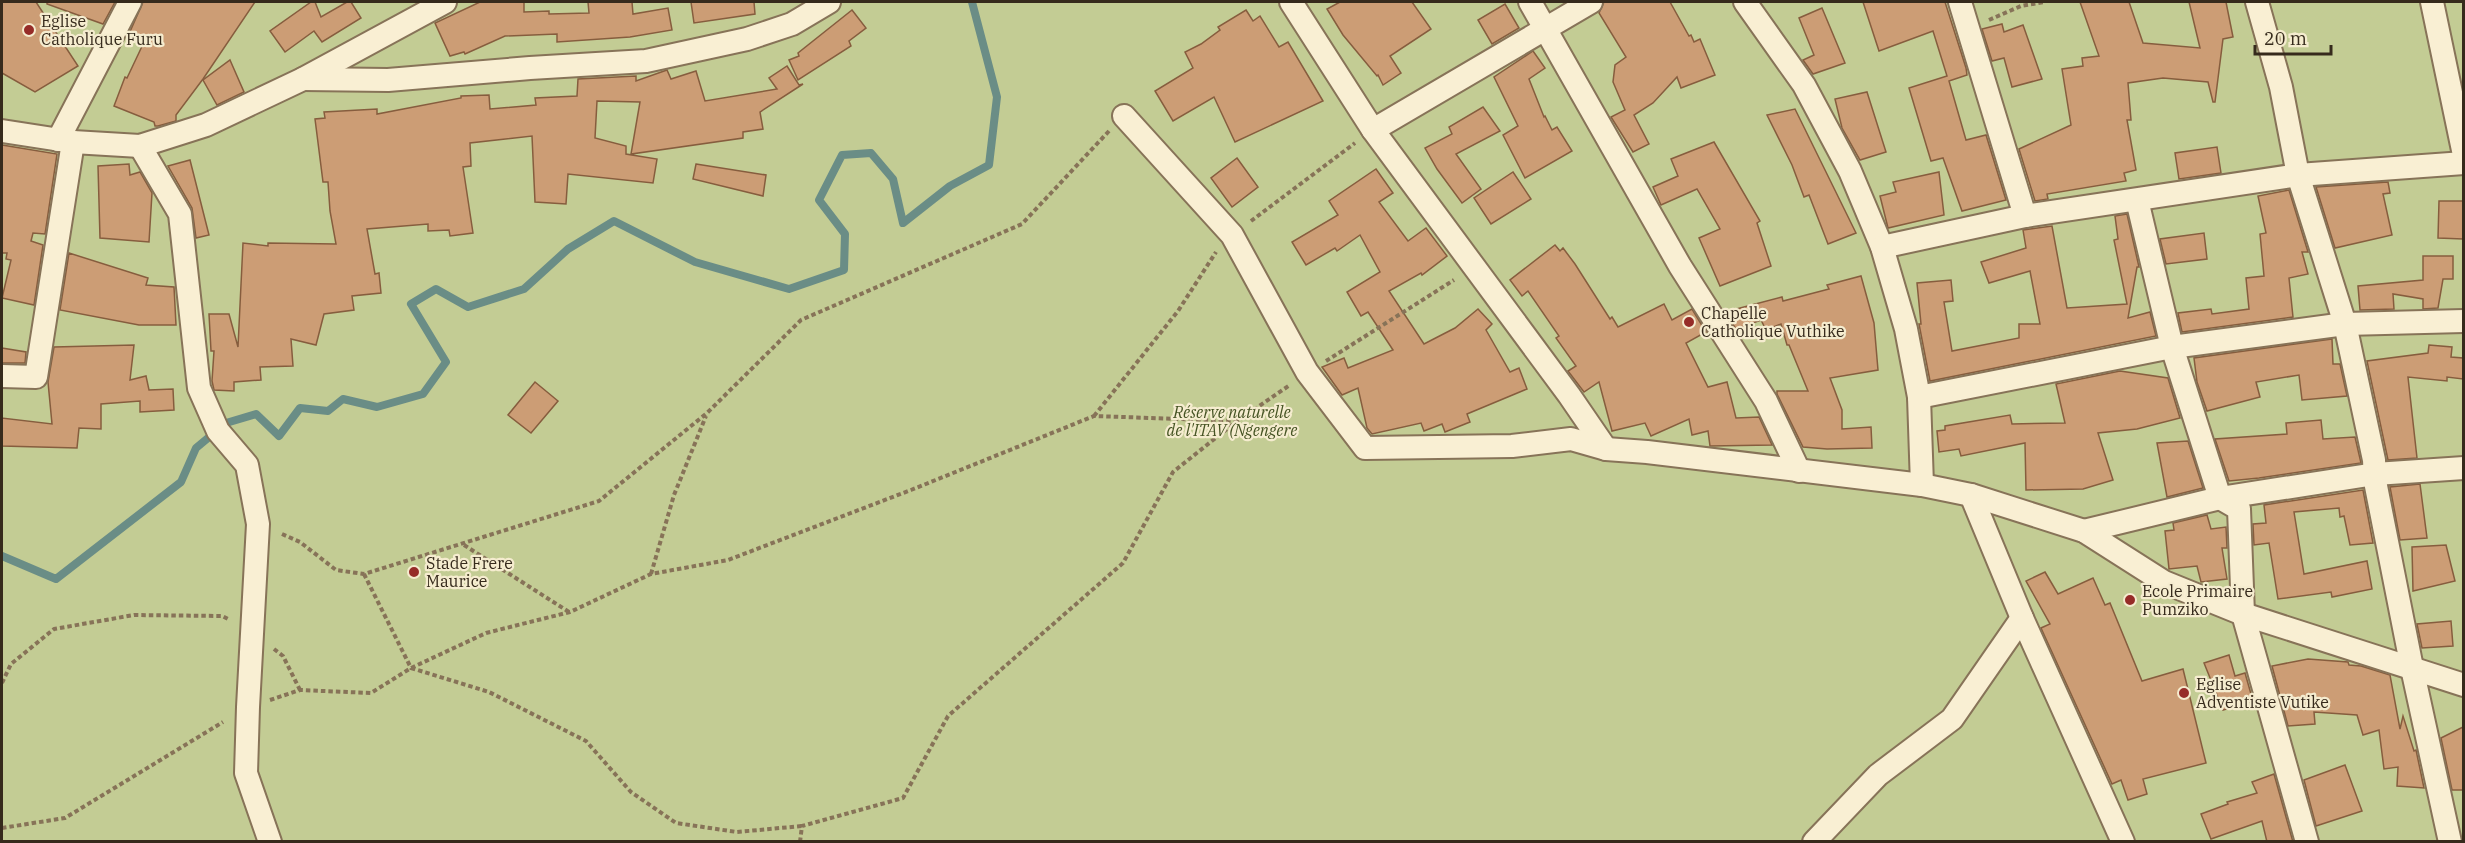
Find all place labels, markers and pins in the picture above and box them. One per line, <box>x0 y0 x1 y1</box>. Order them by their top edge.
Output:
place label: Eglise Catholique Furu <box>41 11 163 49</box>
marker: Eglise Catholique Furu <box>22 23 36 37</box>
place label: Chapelle Catholique Vuthike <box>1701 303 1845 341</box>
marker: Chapelle Catholique Vuthike <box>1682 315 1696 329</box>
place label: Stade Frere Maurice <box>426 553 513 591</box>
marker: Stade Frere Maurice <box>407 565 421 579</box>
place label: Ecole Primaire Pumziko <box>2142 581 2253 619</box>
marker: Ecole Primaire Pumziko <box>2123 593 2137 607</box>
place label: Eglise Adventiste Vutike <box>2196 674 2329 712</box>
marker: Eglise Adventiste Vutike <box>2177 686 2191 700</box>

